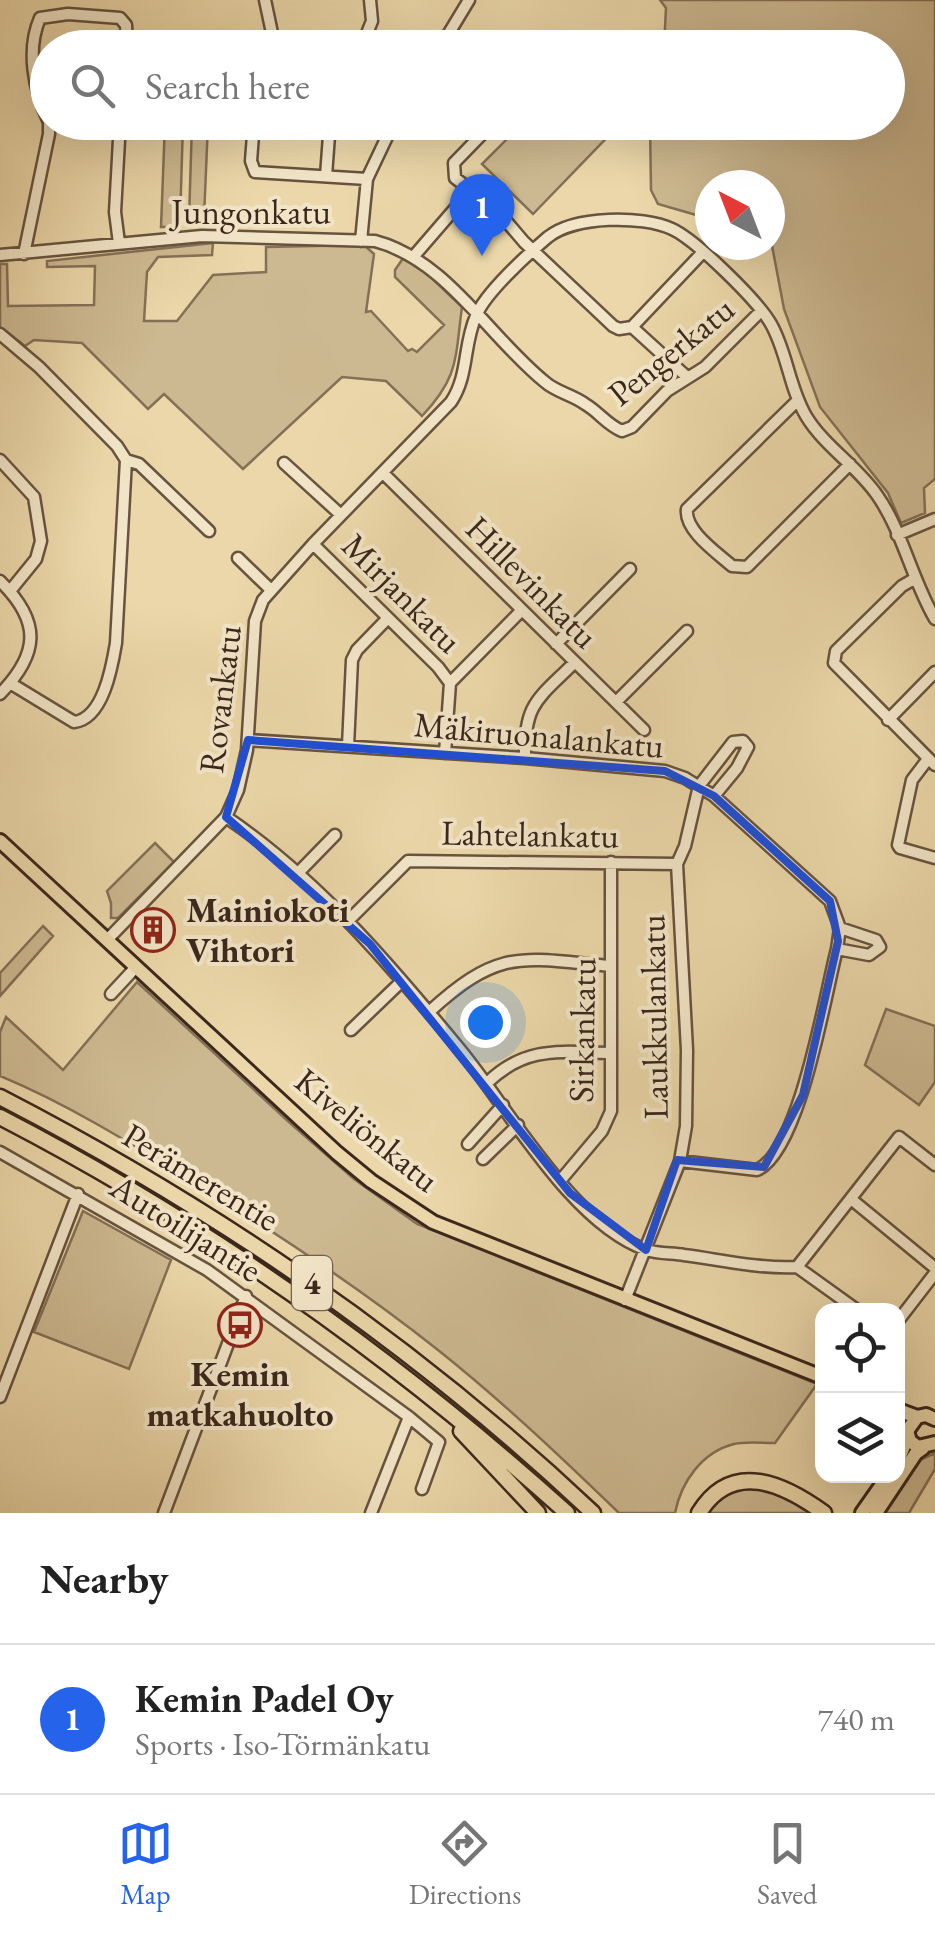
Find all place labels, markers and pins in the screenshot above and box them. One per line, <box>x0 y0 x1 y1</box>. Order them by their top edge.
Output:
pin: 1 <box>450 174 514 256</box>
place label: Mainiokoti Vihtori <box>186 887 349 972</box>
building icon: Mainiokoti Vihtori <box>130 907 176 953</box>
bus stop icon: Kemin matkahuolto <box>217 1302 263 1348</box>
place label: Kemin matkahuolto <box>146 1351 334 1436</box>

